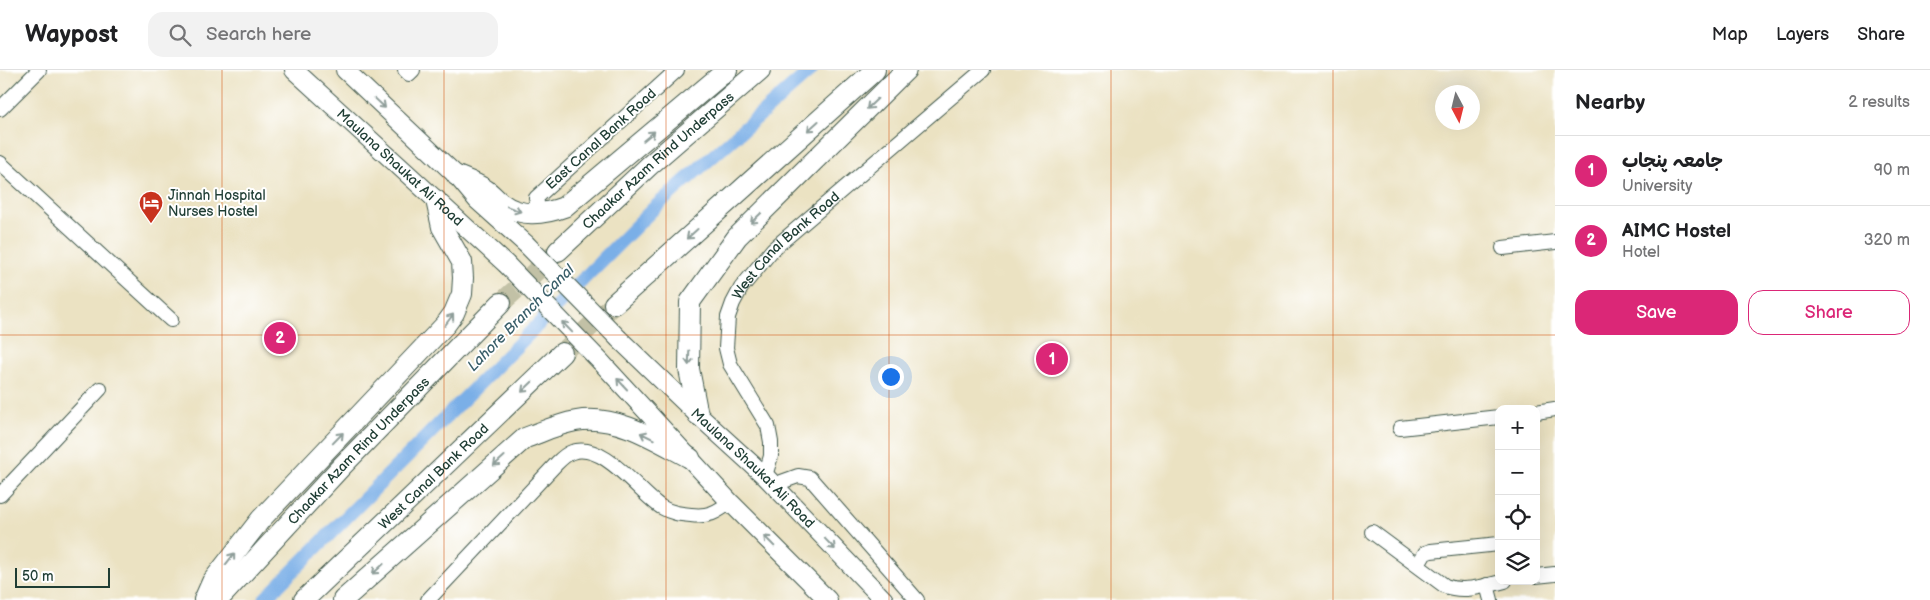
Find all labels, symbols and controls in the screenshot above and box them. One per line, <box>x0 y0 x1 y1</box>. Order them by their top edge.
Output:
search box <box>148 12 498 57</box>
text: Waypost <box>25 20 118 49</box>
icon: search <box>166 21 194 49</box>
text: Search here <box>206 23 311 46</box>
text: Map <box>1712 24 1748 45</box>
text: Layers <box>1776 24 1829 45</box>
text: Share <box>1857 24 1905 45</box>
street label: East Canal Bank Road <box>542 85 660 193</box>
north arrow <box>1435 85 1480 130</box>
street label: Chaakar Azam Rind Underpass <box>579 88 737 233</box>
text: Nearby <box>1575 90 1645 115</box>
text: 2 results <box>1848 93 1910 112</box>
one-way arrow <box>374 97 386 109</box>
one-way arrow <box>865 98 878 110</box>
street label: Maulana Shaukat Ali Road <box>333 105 467 229</box>
one-way arrow <box>806 120 819 132</box>
one-way arrow <box>643 130 656 142</box>
text: جامعہ پنجاب <box>1622 150 1723 173</box>
text: 1 <box>1588 161 1594 180</box>
text: 90 m <box>1874 161 1910 180</box>
text: University <box>1622 177 1693 196</box>
place label: Jinnah Hospital Nurses Hostel <box>168 187 266 220</box>
street label: West Canal Bank Road <box>728 188 843 302</box>
hotel icon: Jinnah Hospital Nurses Hostel <box>138 190 164 224</box>
one-way arrow <box>506 205 521 214</box>
one-way arrow <box>749 212 762 224</box>
text: AIMC Hostel <box>1622 220 1731 243</box>
one-way arrow <box>685 228 698 240</box>
text: 2 <box>1586 231 1596 250</box>
text: 320 m <box>1864 231 1910 250</box>
text: Hotel <box>1622 243 1660 262</box>
water label: Lahore Branch Canal <box>464 260 579 375</box>
button: Save <box>1575 290 1738 335</box>
button: Share <box>1748 290 1910 335</box>
one-way arrow <box>444 313 454 327</box>
pin: 2 <box>264 319 296 357</box>
one-way arrow <box>561 321 573 333</box>
pin: 1 <box>1036 340 1068 378</box>
one-way arrow <box>684 350 694 366</box>
your location <box>878 364 904 390</box>
street label: Chaakar Azam Rind Underpass <box>284 373 433 528</box>
one-way arrow <box>616 378 628 391</box>
one-way arrow <box>521 380 533 392</box>
street label: Maulana Shaukat Ali Road <box>688 404 819 531</box>
map controls <box>1495 405 1540 585</box>
button: + <box>1495 405 1540 450</box>
street label: West Canal Bank Road <box>375 420 492 533</box>
one-way arrow <box>640 431 655 440</box>
one-way arrow <box>332 432 344 444</box>
button: − <box>1495 450 1540 495</box>
one-way arrow <box>493 456 506 467</box>
button: locate <box>1495 495 1540 540</box>
one-way arrow <box>763 535 775 547</box>
one-way arrow <box>824 538 836 550</box>
button: layers <box>1495 540 1540 585</box>
one-way arrow <box>224 553 235 566</box>
one-way arrow <box>371 563 384 575</box>
scale bar <box>15 565 110 588</box>
text: 50 m <box>22 568 54 585</box>

